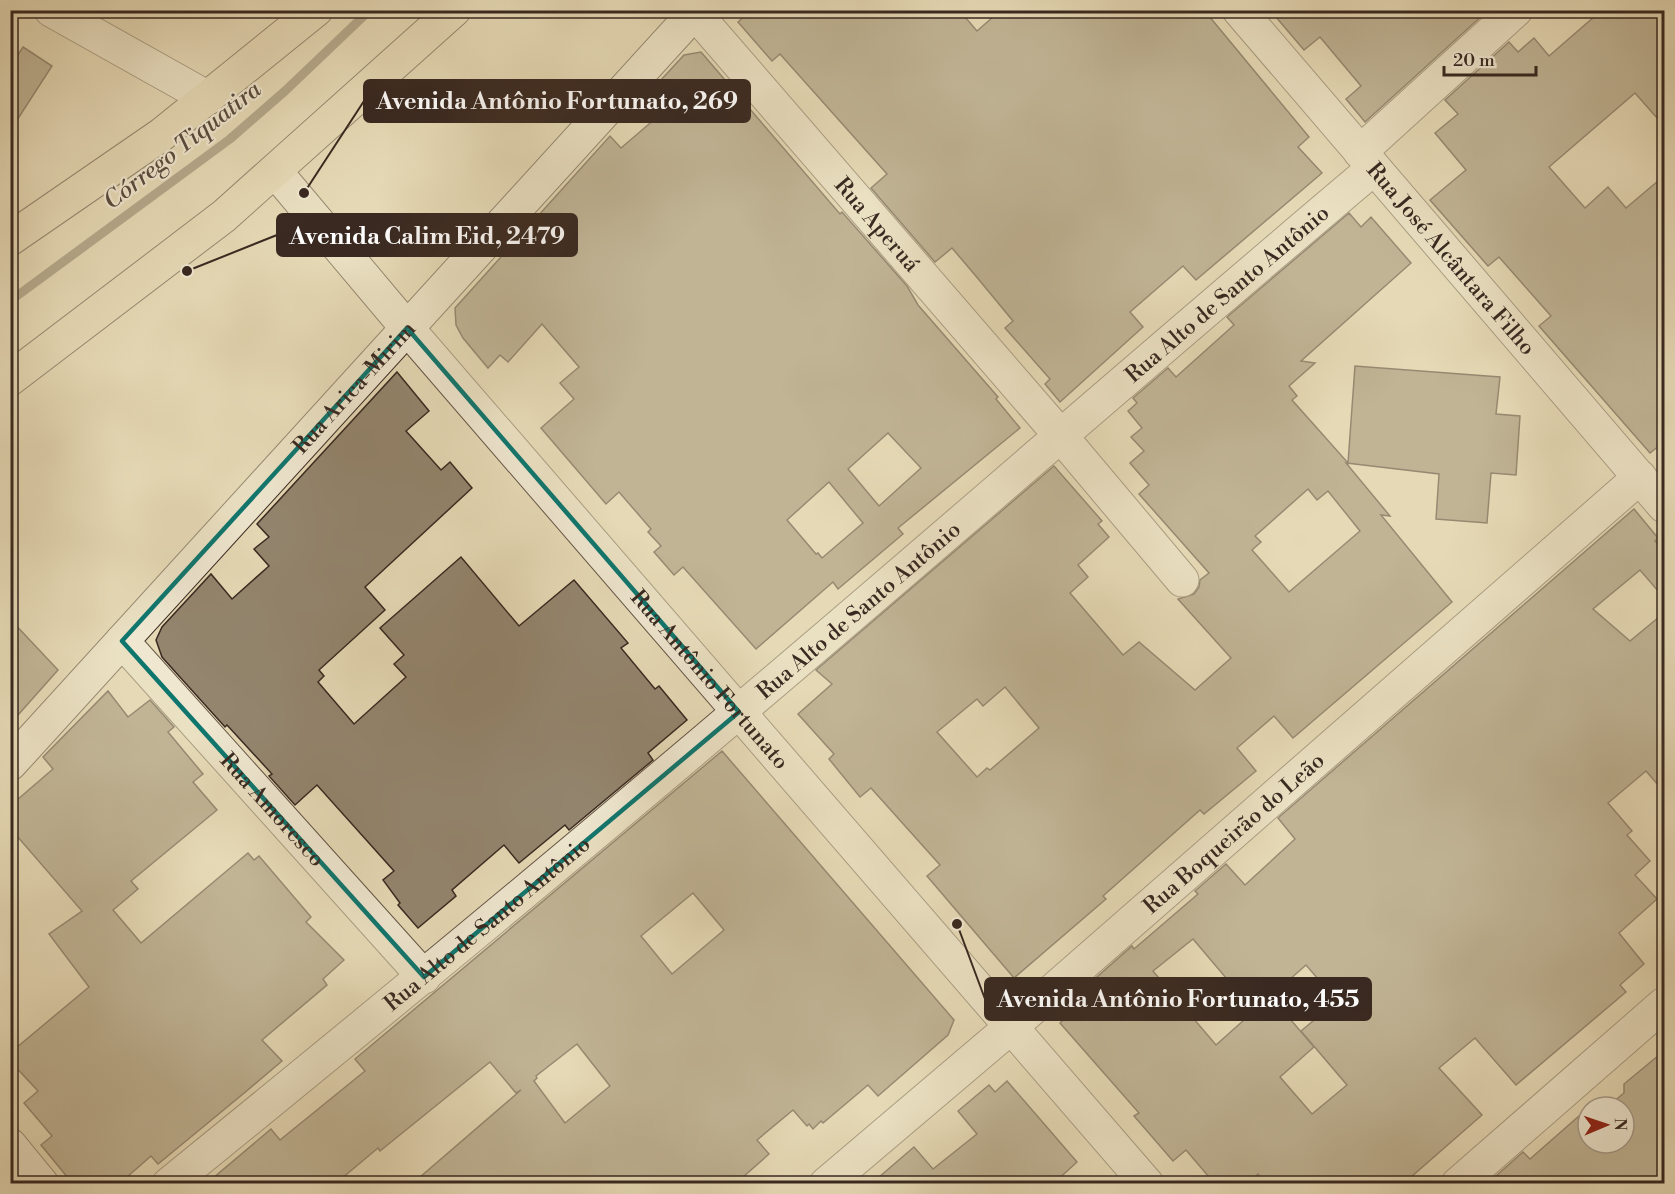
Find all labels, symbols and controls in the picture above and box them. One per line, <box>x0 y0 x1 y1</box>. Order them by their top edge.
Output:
scale bar <box>1444 39 1536 77</box>
text: 20 m <box>1453 49 1495 72</box>
water label: Córrego Tiquatira <box>98 74 268 217</box>
callout: Avenida Antônio Fortunato, 269 <box>364 80 750 122</box>
text: Avenida Antônio Fortunato, 269 <box>375 87 738 117</box>
street label: Rua José Alcântara Filho <box>1361 157 1541 361</box>
street label: Rua Aperuá <box>828 172 925 278</box>
street label: Rua Alto de Santo Antônio <box>1120 200 1335 389</box>
callout: Avenida Calim Eid, 2479 <box>277 214 577 256</box>
text: Avenida Calim Eid, 2479 <box>288 222 565 252</box>
street label: Rua Arica-Mirim <box>287 316 422 460</box>
street label: Rua Alto de Santo Antônio <box>752 516 967 706</box>
street label: Rua Antônio Fortunato <box>624 585 794 775</box>
street label: Rua Boqueirão do Leão <box>1138 747 1331 920</box>
street label: Rua Amoresco <box>214 748 330 873</box>
street label: Rua Alto de Santo Antônio <box>379 831 596 1018</box>
callout: Avenida Antônio Fortunato, 455 <box>985 978 1371 1020</box>
text: Avenida Antônio Fortunato, 455 <box>996 985 1359 1015</box>
north arrow <box>1576 1095 1636 1155</box>
text: N <box>1610 1118 1630 1132</box>

